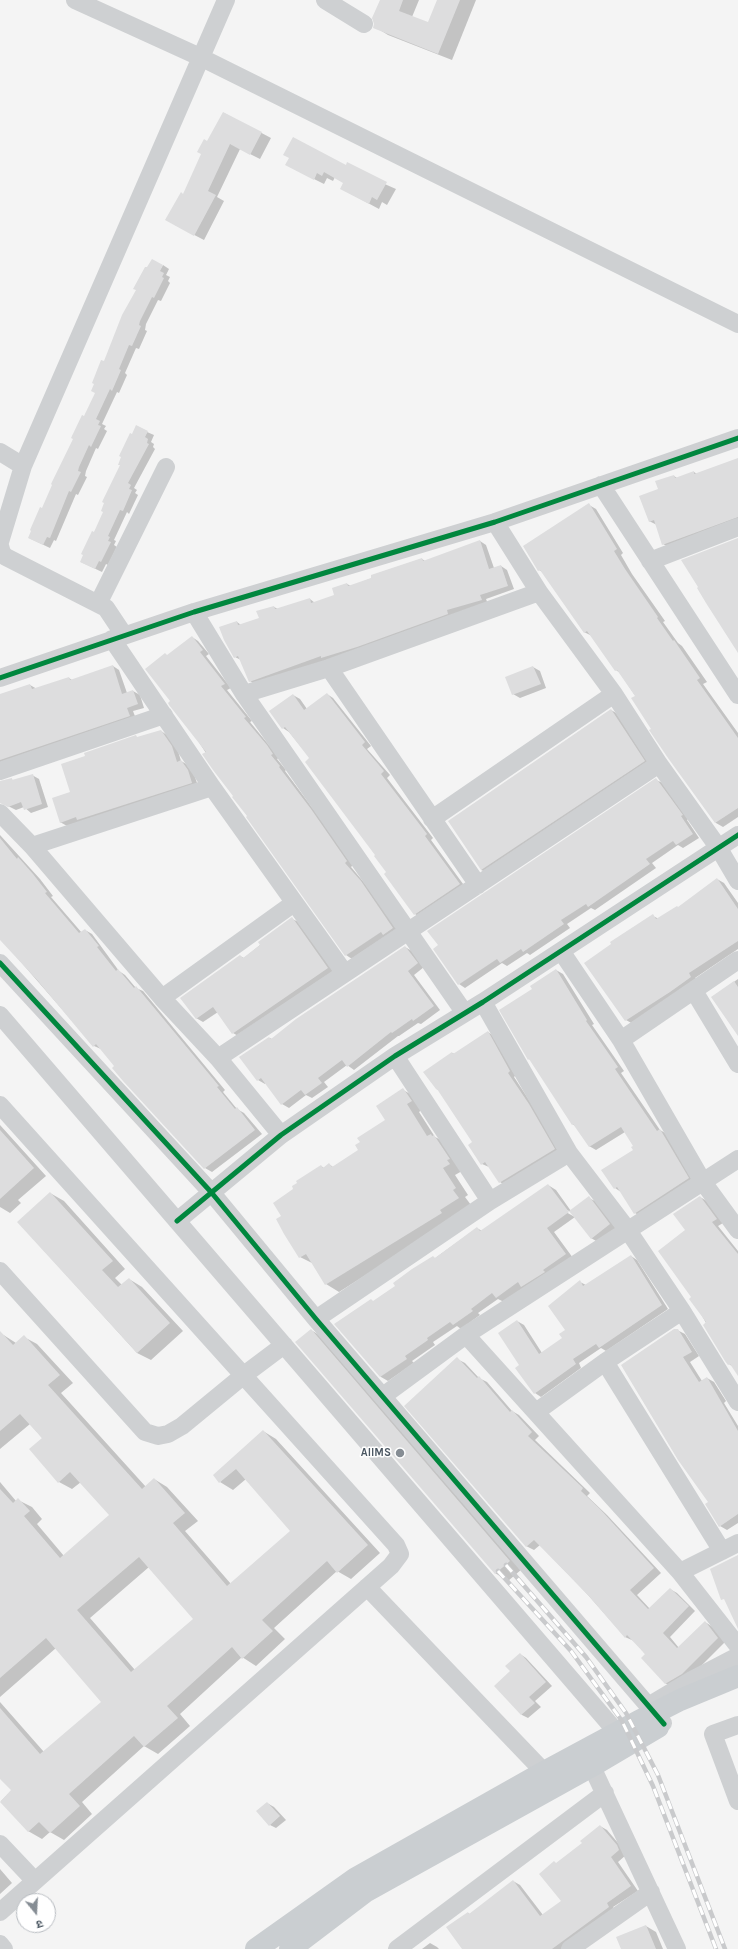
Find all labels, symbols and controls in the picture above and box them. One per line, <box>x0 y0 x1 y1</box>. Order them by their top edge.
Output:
place label: AIIMS <box>361 1446 391 1460</box>
marker: AIIMS <box>394 1447 406 1459</box>
north arrow <box>16 1893 56 1933</box>
text: उ <box>34 1917 45 1931</box>

